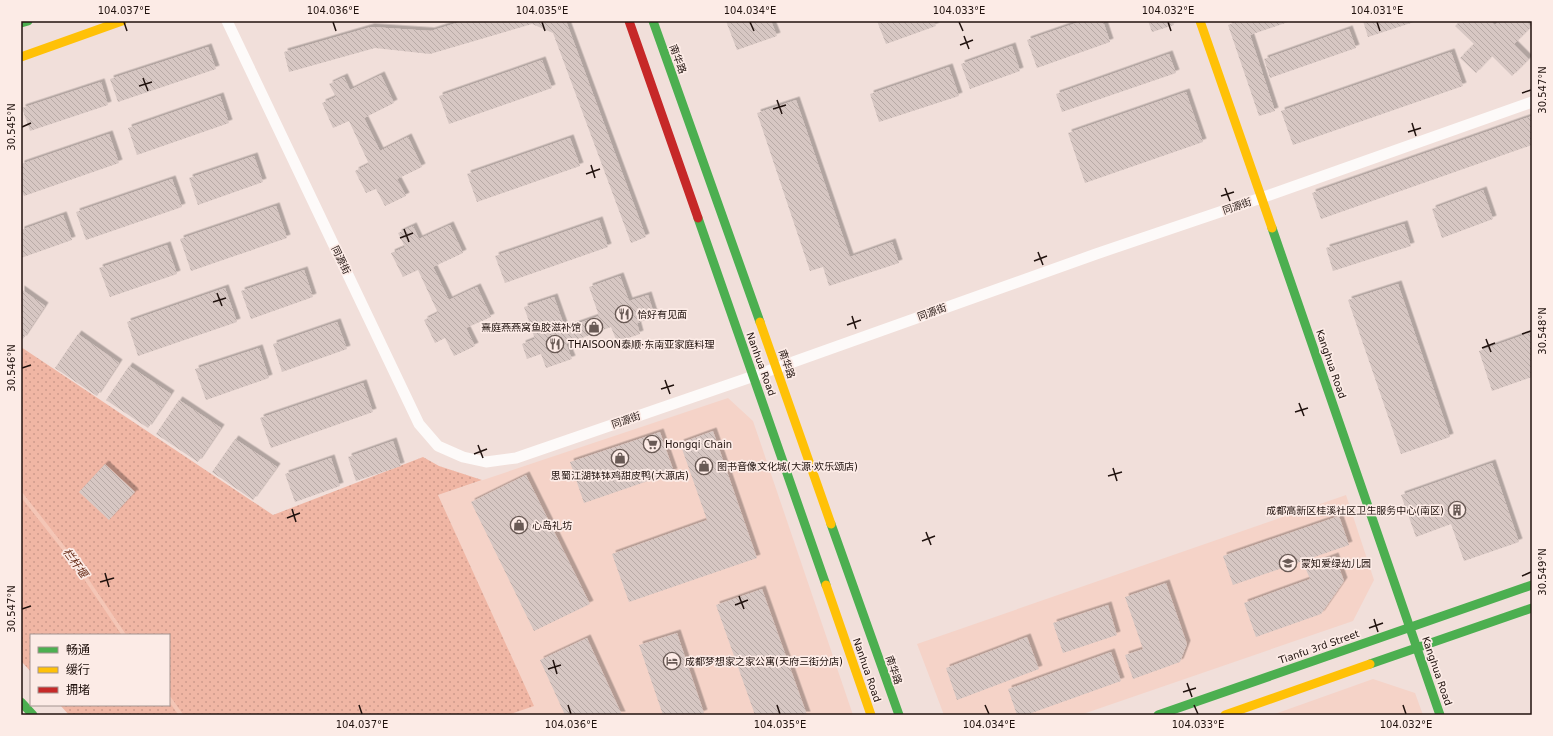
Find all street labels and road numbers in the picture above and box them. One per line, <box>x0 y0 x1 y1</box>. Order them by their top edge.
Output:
street label: 南华路 <box>668 43 688 75</box>
street label: 同源街 <box>1221 196 1253 216</box>
street label: 同源街 <box>329 244 353 276</box>
street label: 同源街 <box>916 302 948 322</box>
street label: Kanghua Road <box>1314 328 1348 400</box>
street label: Nanhua Road <box>744 331 778 397</box>
street label: 南华路 <box>777 348 797 380</box>
street label: 同源街 <box>610 410 642 430</box>
street label: Tianfu 3rd Street <box>1276 628 1361 666</box>
street label: Kanghua Road <box>1420 635 1454 707</box>
street label: Nanhua Road <box>851 637 883 703</box>
street label: 南华路 <box>884 654 904 686</box>

